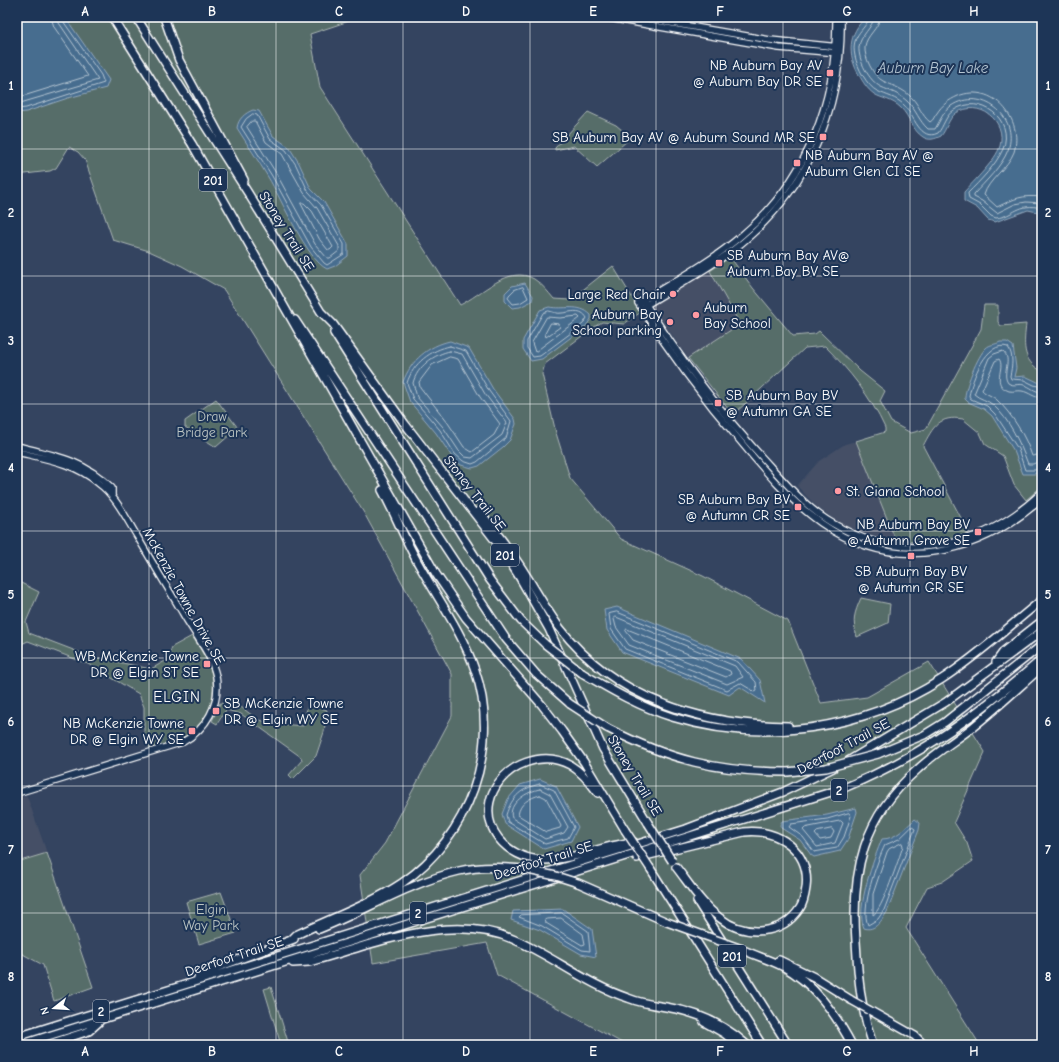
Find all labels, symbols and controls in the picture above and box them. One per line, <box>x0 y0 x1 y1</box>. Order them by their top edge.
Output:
text: A <box>81 4 89 19</box>
text: B <box>208 4 216 19</box>
text: C <box>335 4 343 19</box>
text: D <box>462 4 470 19</box>
text: E <box>589 4 597 19</box>
text: F <box>716 4 724 19</box>
text: G <box>842 4 852 19</box>
text: H <box>969 4 979 19</box>
place label: NB Auburn Bay AV @ Auburn Bay DR SE <box>693 57 822 90</box>
water label: Auburn Bay Lake <box>877 59 989 77</box>
marker: NB Auburn Bay AV @ Auburn Bay DR SE <box>825 68 835 78</box>
text: 1 <box>8 78 14 93</box>
text: 1 <box>1045 78 1051 93</box>
place label: SB Auburn Bay AV @ Auburn Sound MR SE <box>552 129 815 146</box>
marker: SB Auburn Bay AV @ Auburn Sound MR SE <box>818 132 828 142</box>
place label: NB Auburn Bay AV @ Auburn Glen CI SE <box>805 147 934 180</box>
marker: NB Auburn Bay AV @ Auburn Glen CI SE <box>792 158 802 168</box>
road number: 201 <box>199 169 227 191</box>
street label: Stoney Trail SE <box>255 188 318 275</box>
text: 2 <box>8 205 14 220</box>
text: 2 <box>1045 205 1051 220</box>
place label: SB Auburn Bay AV@ Auburn Bay BV SE <box>727 247 850 280</box>
marker: SB Auburn Bay AV@ Auburn Bay BV SE <box>714 258 724 268</box>
place label: Large Red Chair <box>567 286 665 303</box>
marker: Large Red Chair <box>668 289 678 299</box>
place label: Auburn Bay School <box>704 299 771 332</box>
place label: Auburn Bay School parking <box>572 306 663 339</box>
marker: Auburn Bay School <box>691 310 701 320</box>
marker: Auburn Bay School parking <box>665 317 675 327</box>
text: 3 <box>8 333 14 348</box>
text: 3 <box>1045 333 1051 348</box>
place label: SB Auburn Bay BV @ Autumn GA SE <box>726 387 839 420</box>
marker: SB Auburn Bay BV @ Autumn GA SE <box>713 398 723 408</box>
park label: Draw Bridge Park <box>177 408 248 441</box>
street label: Stoney Trail SE <box>440 452 509 535</box>
text: 4 <box>8 460 14 475</box>
text: 4 <box>1045 460 1051 475</box>
place label: St. Giana School <box>846 483 944 500</box>
marker: St. Giana School <box>833 486 843 496</box>
place label: SB Auburn Bay BV @ Autumn CR SE <box>678 491 790 524</box>
marker: SB Auburn Bay BV @ Autumn CR SE <box>793 502 803 512</box>
place label: NB Auburn Bay BV @ Autumn Grove SE <box>847 516 970 549</box>
street label: McKenzie Towne Drive SE <box>139 525 228 668</box>
marker: NB Auburn Bay BV @ Autumn Grove SE <box>973 527 983 537</box>
road number: 201 <box>491 544 519 566</box>
marker: SB Auburn Bay BV @ Autumn GR SE <box>906 551 916 561</box>
place label: SB Auburn Bay BV @ Autumn GR SE <box>855 563 968 596</box>
text: 5 <box>8 587 15 602</box>
text: 5 <box>1045 587 1052 602</box>
place label: WB McKenzie Towne DR @ Elgin ST SE <box>75 648 199 681</box>
marker: WB McKenzie Towne DR @ Elgin ST SE <box>202 659 212 669</box>
district label: ELGIN <box>153 688 201 706</box>
place label: SB McKenzie Towne DR @ Elgin WY SE <box>224 695 344 728</box>
marker: SB McKenzie Towne DR @ Elgin WY SE <box>211 706 221 716</box>
text: 6 <box>8 714 15 729</box>
text: 6 <box>1045 714 1052 729</box>
place label: NB McKenzie Towne DR @ Elgin WY SE <box>63 715 184 748</box>
street label: Deerfoot Trail SE <box>794 715 892 778</box>
marker: NB McKenzie Towne DR @ Elgin WY SE <box>187 726 197 736</box>
street label: Stoney Trail SE <box>604 732 665 819</box>
road number: 2 <box>831 779 847 801</box>
street label: Deerfoot Trail SE <box>492 837 595 884</box>
text: 7 <box>8 842 14 857</box>
text: 7 <box>1045 842 1051 857</box>
park label: Elgin Way Park <box>183 901 239 934</box>
road number: 2 <box>410 902 426 924</box>
street label: Deerfoot Trail SE <box>183 933 285 980</box>
road number: 201 <box>718 945 746 967</box>
text: 8 <box>8 969 14 984</box>
text: 8 <box>1045 969 1051 984</box>
north arrow <box>34 988 74 1028</box>
road number: 2 <box>93 1000 109 1022</box>
text: N <box>38 1005 52 1016</box>
text: A <box>81 1044 89 1059</box>
text: B <box>208 1044 216 1059</box>
text: C <box>335 1044 343 1059</box>
text: D <box>462 1044 470 1059</box>
text: E <box>589 1044 597 1059</box>
text: F <box>716 1044 724 1059</box>
text: G <box>842 1044 852 1059</box>
text: H <box>969 1044 979 1059</box>

